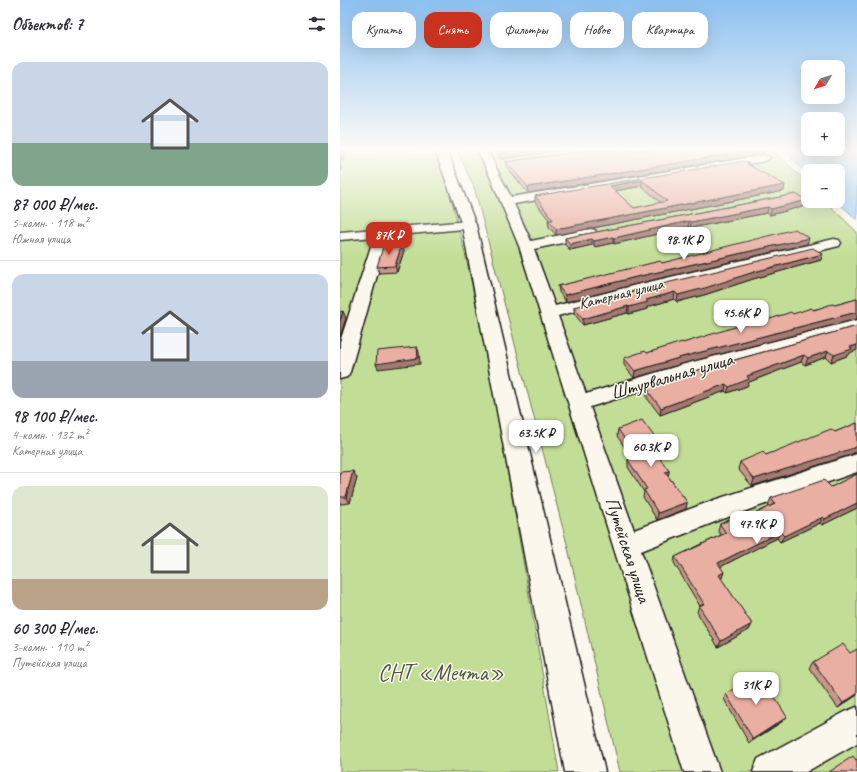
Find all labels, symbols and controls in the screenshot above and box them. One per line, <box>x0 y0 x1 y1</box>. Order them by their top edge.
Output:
chip: Купить <box>352 12 416 48</box>
chip: Снять <box>424 12 482 48</box>
chip: Фильтры <box>490 12 562 48</box>
chip: Новое <box>570 12 624 48</box>
chip: Квартира <box>632 12 708 48</box>
icon: filters <box>306 13 328 35</box>
text: Объектов: 7 <box>12 14 83 35</box>
north arrow <box>801 60 845 104</box>
map controls <box>801 60 845 208</box>
icon: home <box>134 88 206 160</box>
button: + <box>801 112 845 156</box>
button: − <box>801 164 845 208</box>
text: 87 000 ₽/мес. <box>12 194 98 215</box>
text: 5-комн. · 118 m² <box>12 215 88 231</box>
pin: 87K ₽ <box>361 222 417 256</box>
text: 87K ₽ <box>375 227 403 243</box>
pin: 98.1K ₽ <box>647 227 721 261</box>
text: Южная улица <box>12 231 70 247</box>
text: 98.1K ₽ <box>666 232 702 248</box>
street label: Катерная улица <box>577 274 666 314</box>
icon: home <box>134 300 206 372</box>
pin: 45.6K ₽ <box>704 300 778 334</box>
text: 45.6K ₽ <box>723 305 759 321</box>
street label: Штурвальная улица <box>608 347 738 405</box>
text: 98 100 ₽/мес. <box>12 406 97 427</box>
pin: 63.5K ₽ <box>499 420 573 454</box>
text: 63.5K ₽ <box>518 425 554 441</box>
text: 4-комн. · 132 m² <box>12 427 88 443</box>
pin: 60.3K ₽ <box>614 434 688 468</box>
text: 60.3K ₽ <box>633 439 669 455</box>
text: Катерная улица <box>12 443 82 459</box>
street label: Путейская улица <box>600 494 657 607</box>
pin: 47.9K ₽ <box>720 511 794 545</box>
icon: home <box>134 512 206 584</box>
text: 47.9K ₽ <box>739 516 775 532</box>
text: 60 300 ₽/мес. <box>12 618 98 639</box>
text: 3-комн. · 110 m² <box>12 639 88 655</box>
text: Путейская улица <box>12 655 87 671</box>
park label: СНТ «Мечта» <box>378 658 504 687</box>
pin: 31K ₽ <box>728 672 784 706</box>
text: 31K ₽ <box>742 677 770 693</box>

